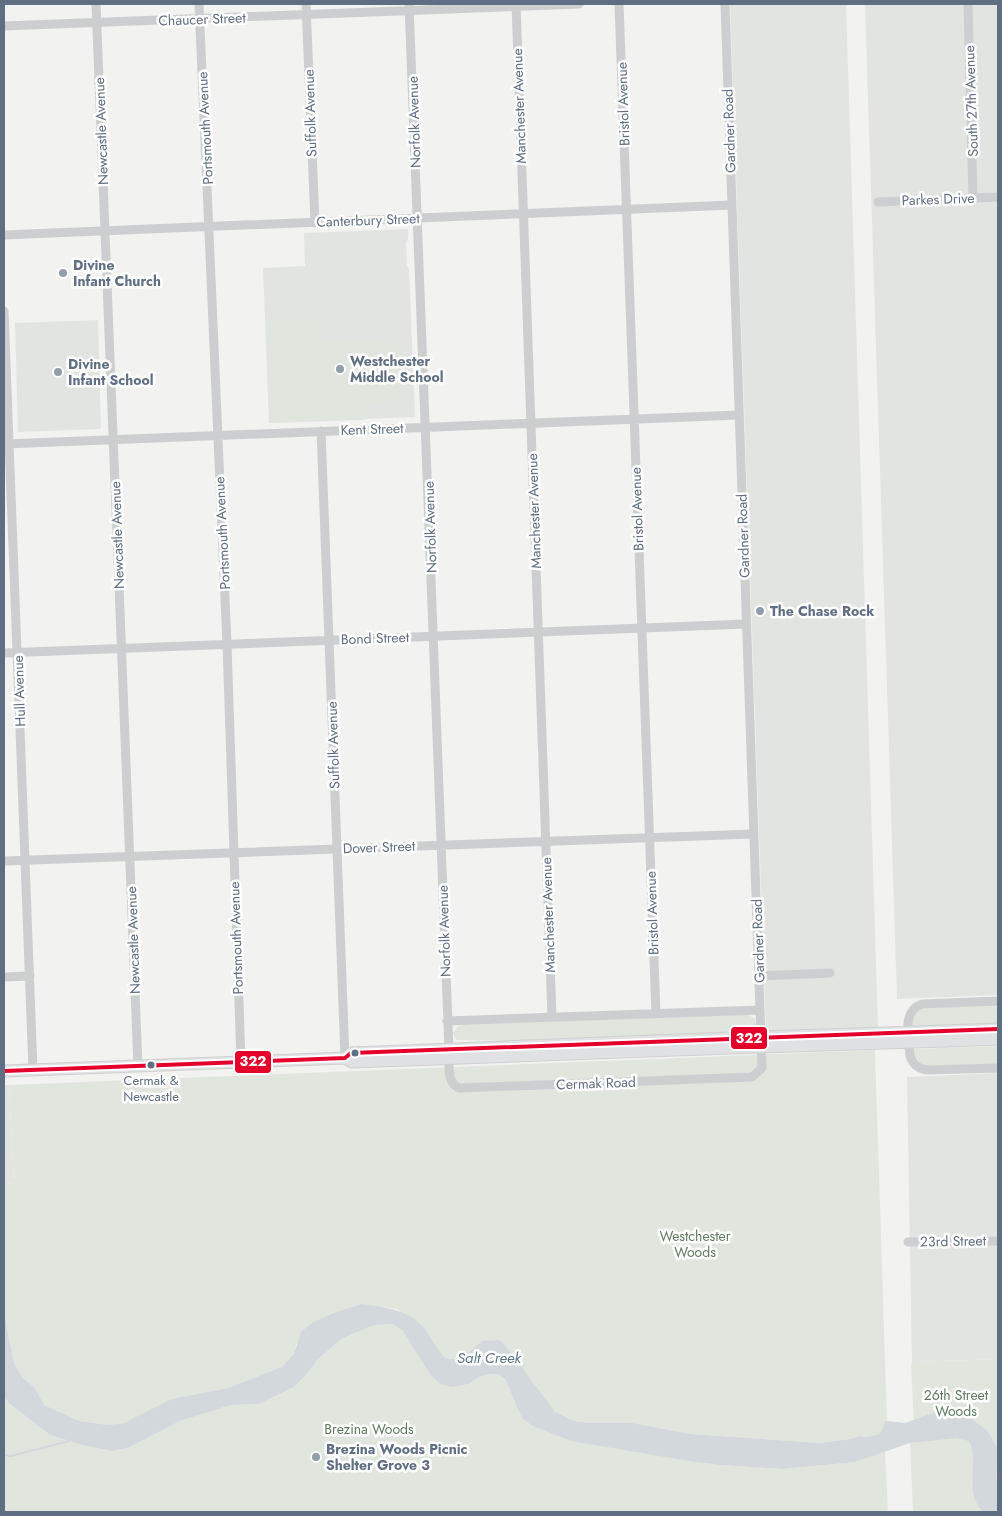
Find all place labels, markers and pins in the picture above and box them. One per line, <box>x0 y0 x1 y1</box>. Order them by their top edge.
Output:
place label: Divine Infant Church <box>73 255 161 291</box>
marker: Divine Infant Church <box>57 267 69 279</box>
place label: Westchester Middle School <box>350 351 444 387</box>
place label: Divine Infant School <box>68 354 154 390</box>
marker: Westchester Middle School <box>334 363 346 375</box>
marker: Divine Infant School <box>52 366 64 378</box>
place label: The Chase Rock <box>770 601 874 621</box>
marker: The Chase Rock <box>754 605 766 617</box>
unlabelled marker <box>350 1048 360 1058</box>
marker: Cermak & Newcastle <box>146 1060 156 1070</box>
place label: Cermak & Newcastle <box>123 1071 179 1106</box>
place label: Brezina Woods Picnic Shelter Grove 3 <box>326 1439 468 1475</box>
marker: Brezina Woods Picnic Shelter Grove 3 <box>310 1451 322 1463</box>

